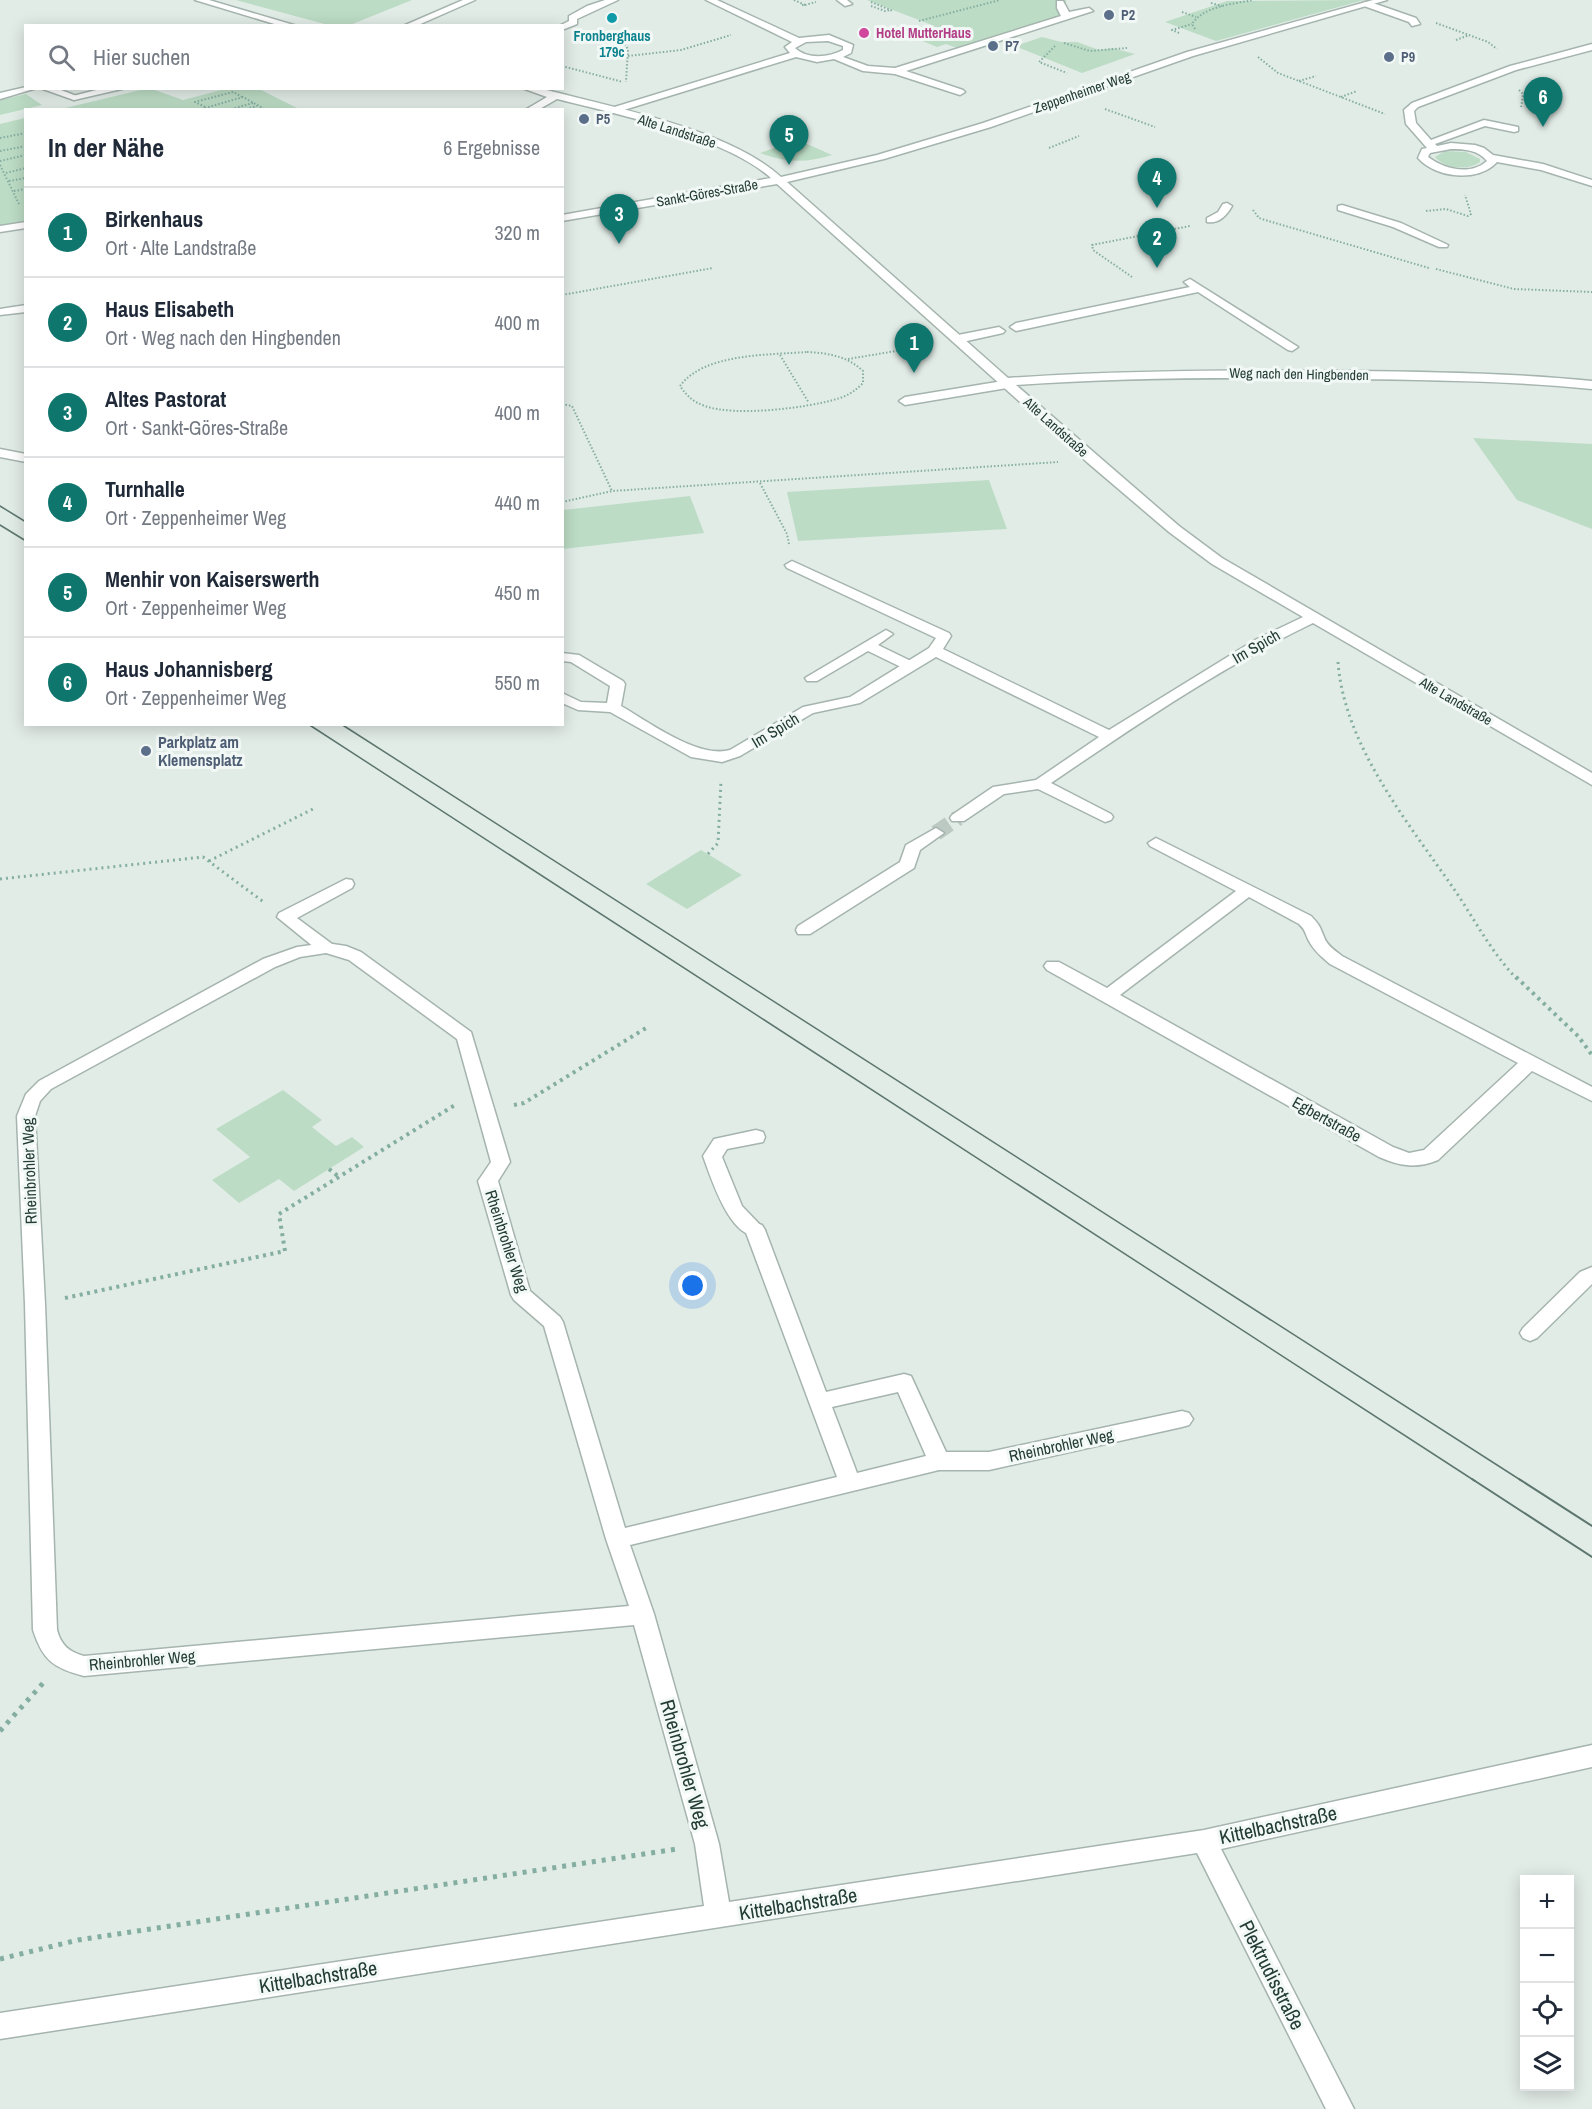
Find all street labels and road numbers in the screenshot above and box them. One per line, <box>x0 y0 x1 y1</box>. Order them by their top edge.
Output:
street label: Zeppenheimer Weg <box>1031 67 1133 117</box>
street label: Alte Landstraße <box>635 110 718 152</box>
street label: Sankt-Göres-Straße <box>655 175 759 211</box>
street label: Weg nach den Hingbenden <box>1229 364 1369 384</box>
street label: Alte Landstraße <box>1019 393 1092 461</box>
street label: Im Spich <box>1228 624 1284 668</box>
street label: Alte Landstraße <box>1416 672 1496 729</box>
street label: Im Spich <box>747 707 803 753</box>
street label: Egbertstraße <box>1288 1091 1366 1147</box>
street label: Rheinbrohler Weg <box>16 1117 42 1224</box>
street label: Rheinbrohler Weg <box>480 1187 534 1296</box>
street label: Rheinbrohler Weg <box>1007 1423 1116 1467</box>
street label: Rheinbrohler Weg <box>88 1644 197 1676</box>
street label: Rheinbrohler Weg <box>654 1696 717 1831</box>
street label: Kittelbachstraße <box>1217 1799 1339 1850</box>
street label: Kittelbachstraße <box>737 1881 859 1926</box>
street label: Plektrudisstraße <box>1233 1915 1312 2034</box>
street label: Kittelbachstraße <box>257 1954 379 1999</box>

